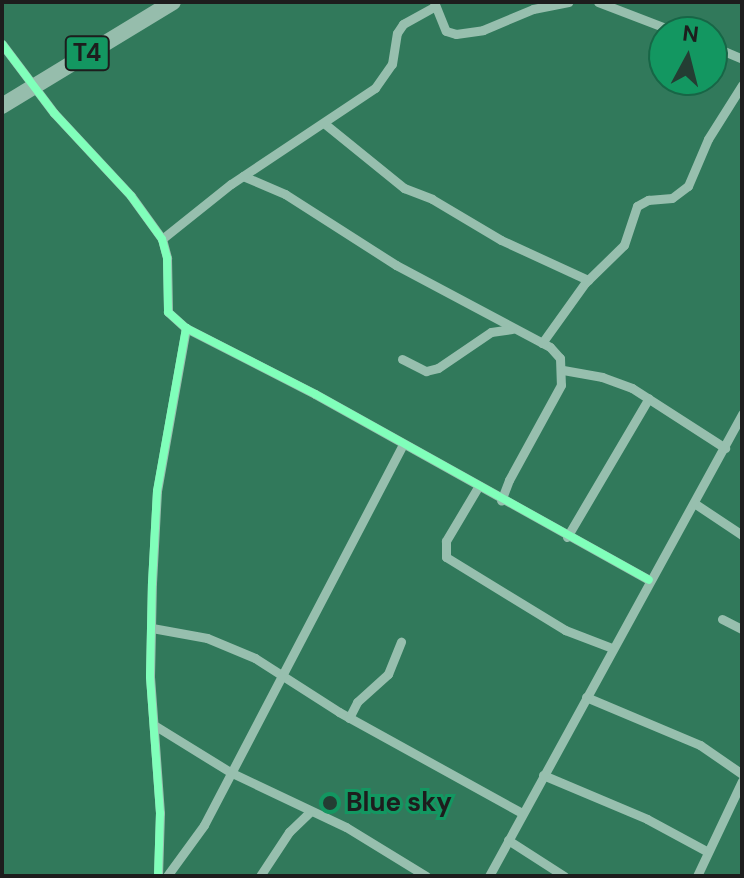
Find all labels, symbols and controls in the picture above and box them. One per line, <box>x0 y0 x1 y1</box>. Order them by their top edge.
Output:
north arrow <box>648 16 728 96</box>
text: N <box>681 18 700 49</box>
road number: T4 <box>63 33 111 73</box>
place label: Blue sky <box>346 787 452 819</box>
marker: Blue sky <box>321 794 339 812</box>

